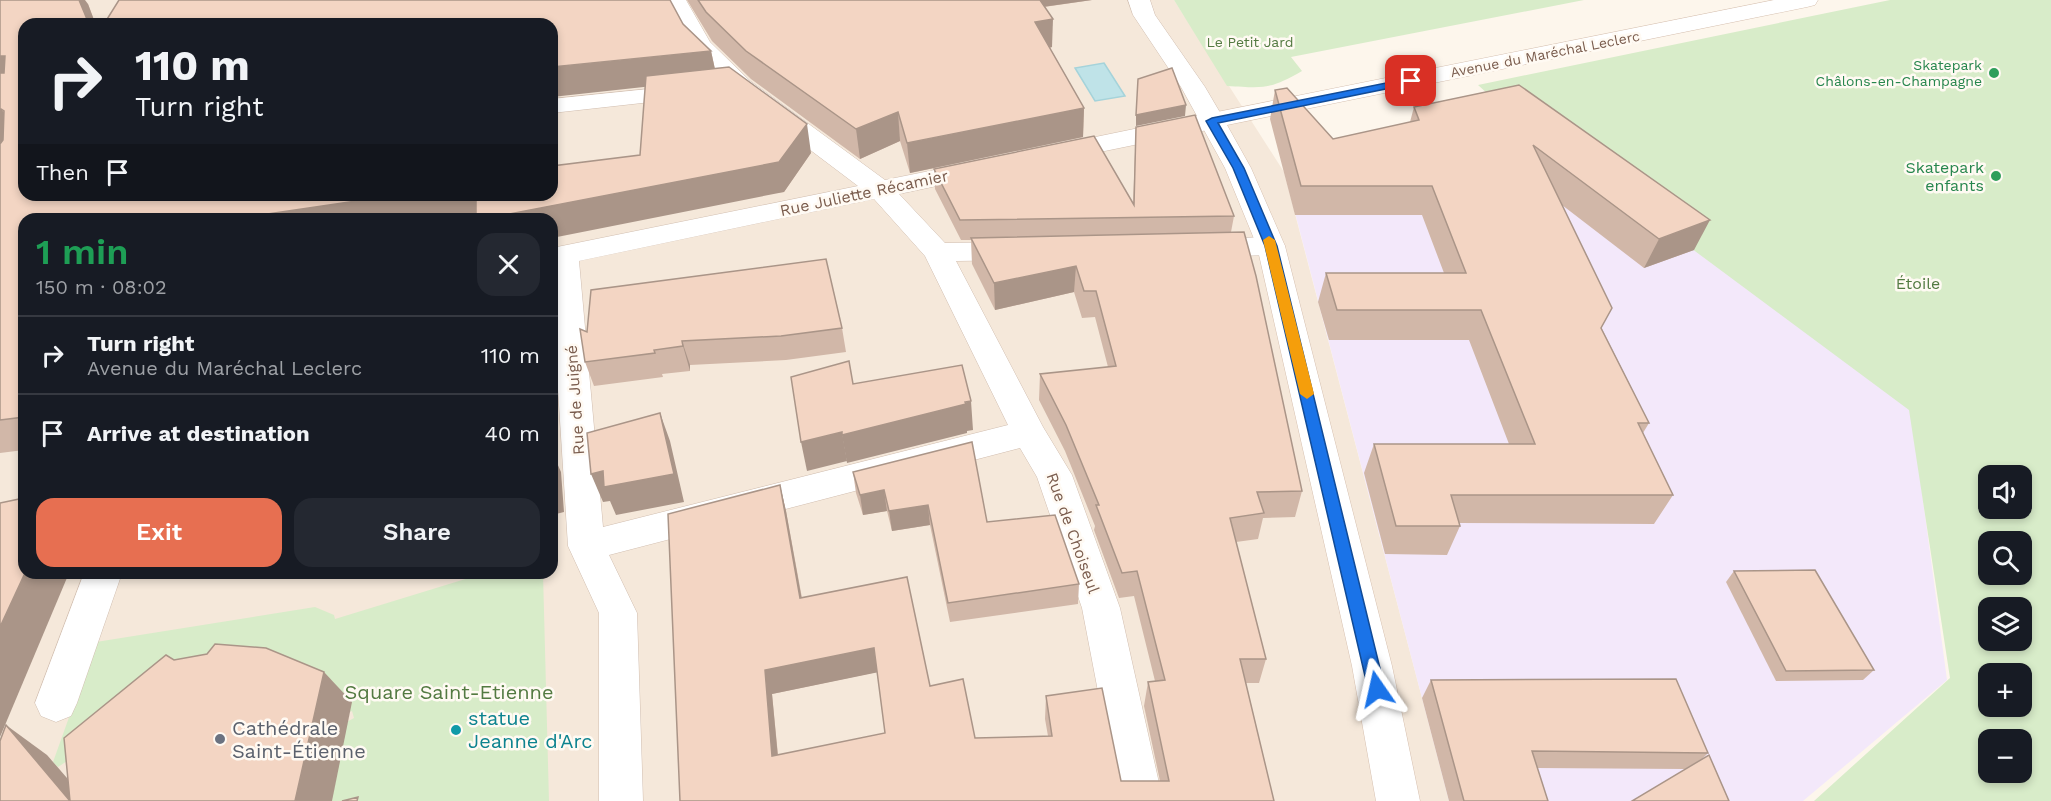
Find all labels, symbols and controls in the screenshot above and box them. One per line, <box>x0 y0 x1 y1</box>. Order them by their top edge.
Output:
street label: Avenue du Maréchal Leclerc <box>1449 28 1641 80</box>
park label: Le Petit Jard <box>1206 34 1294 50</box>
text: 110 m <box>135 41 250 90</box>
icon: right <box>36 42 114 120</box>
pin <box>1385 55 1436 106</box>
place label: Skatepark Châlons-en-Champagne <box>1816 57 1982 89</box>
icon: arrive <box>1394 64 1427 97</box>
marker: Skatepark Châlons-en-Champagne <box>1987 66 2001 80</box>
text: Turn right <box>135 91 264 123</box>
icon: arrive <box>101 156 134 189</box>
place label: Skatepark enfants <box>1905 158 1984 195</box>
text: Then <box>36 160 89 185</box>
street label: Rue Juliette Récamier <box>778 166 950 220</box>
marker: Skatepark enfants <box>1989 169 2003 183</box>
text: 1 min <box>36 231 128 273</box>
button: close <box>477 233 540 296</box>
park label: Étoile <box>1896 274 1940 293</box>
text: 150 m · 08:02 <box>36 275 167 299</box>
text: Turn right <box>87 331 194 356</box>
icon: right <box>36 339 69 372</box>
text: 110 m <box>481 343 540 368</box>
street label: Rue de Juigné <box>562 344 588 456</box>
text: Avenue du Maréchal Leclerc <box>87 356 362 380</box>
icon: arrive <box>36 417 69 450</box>
text: Arrive at destination <box>87 421 310 446</box>
text: 40 m <box>484 421 540 446</box>
map controls <box>1978 465 2032 783</box>
button: sound <box>1978 465 2032 519</box>
street label: Rue de Choiseul <box>1042 470 1104 596</box>
button: Exit <box>36 498 282 567</box>
button: Share <box>294 498 540 567</box>
button: search <box>1978 531 2032 585</box>
button: layers <box>1978 597 2032 651</box>
position arrow <box>1345 657 1409 721</box>
button: + <box>1978 663 2032 717</box>
park label: Square Saint-Etienne <box>345 680 553 704</box>
place label: statue Jeanne d'Arc <box>468 706 593 753</box>
place label: Cathédrale Saint-Étienne <box>232 716 366 763</box>
marker: statue Jeanne d'Arc <box>449 723 463 737</box>
button: − <box>1978 729 2032 783</box>
marker: Cathédrale Saint-Étienne <box>213 732 227 746</box>

